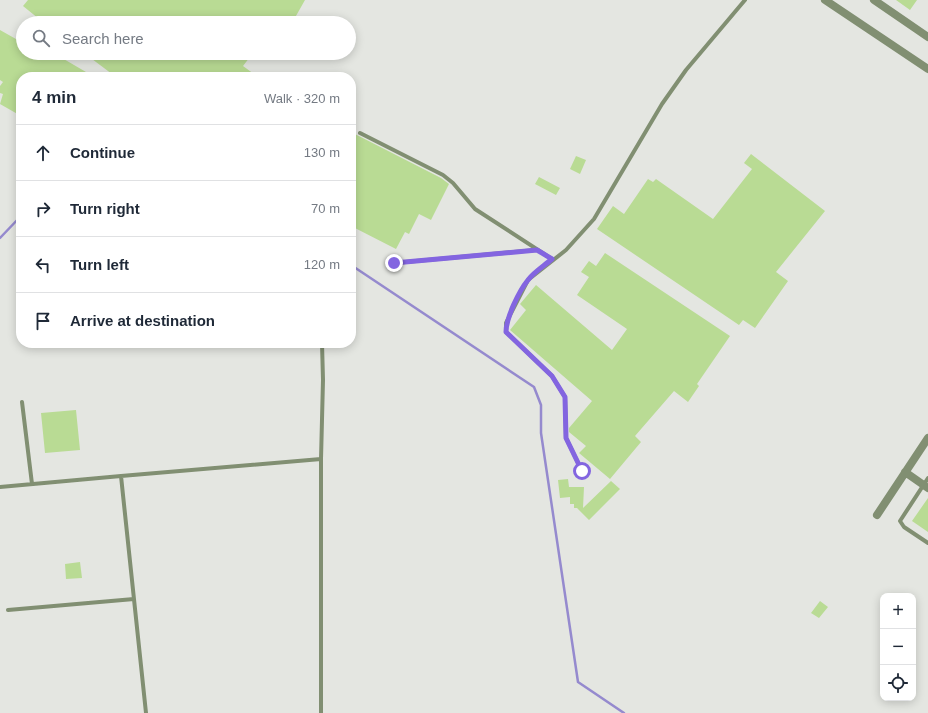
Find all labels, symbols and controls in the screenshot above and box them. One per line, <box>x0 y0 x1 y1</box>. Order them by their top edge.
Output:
search box <box>16 16 356 60</box>
icon: search <box>30 27 52 49</box>
text: Search here <box>62 30 144 47</box>
text: 4 min <box>32 88 76 107</box>
text: Walk · 320 m <box>264 91 340 106</box>
icon: ahead <box>32 142 54 164</box>
text: Continue <box>70 144 135 161</box>
text: 130 m <box>304 145 340 160</box>
icon: right <box>32 198 54 220</box>
text: Turn right <box>70 200 140 217</box>
text: 70 m <box>311 201 340 216</box>
icon: left <box>32 254 54 276</box>
route end <box>385 254 403 272</box>
text: Turn left <box>70 256 129 273</box>
text: 120 m <box>304 257 340 272</box>
icon: arrive <box>32 310 54 332</box>
text: Arrive at destination <box>70 312 215 329</box>
route start <box>573 462 591 480</box>
map controls <box>880 593 916 701</box>
button: + <box>880 593 916 629</box>
button: − <box>880 629 916 665</box>
button: locate <box>880 665 916 701</box>

